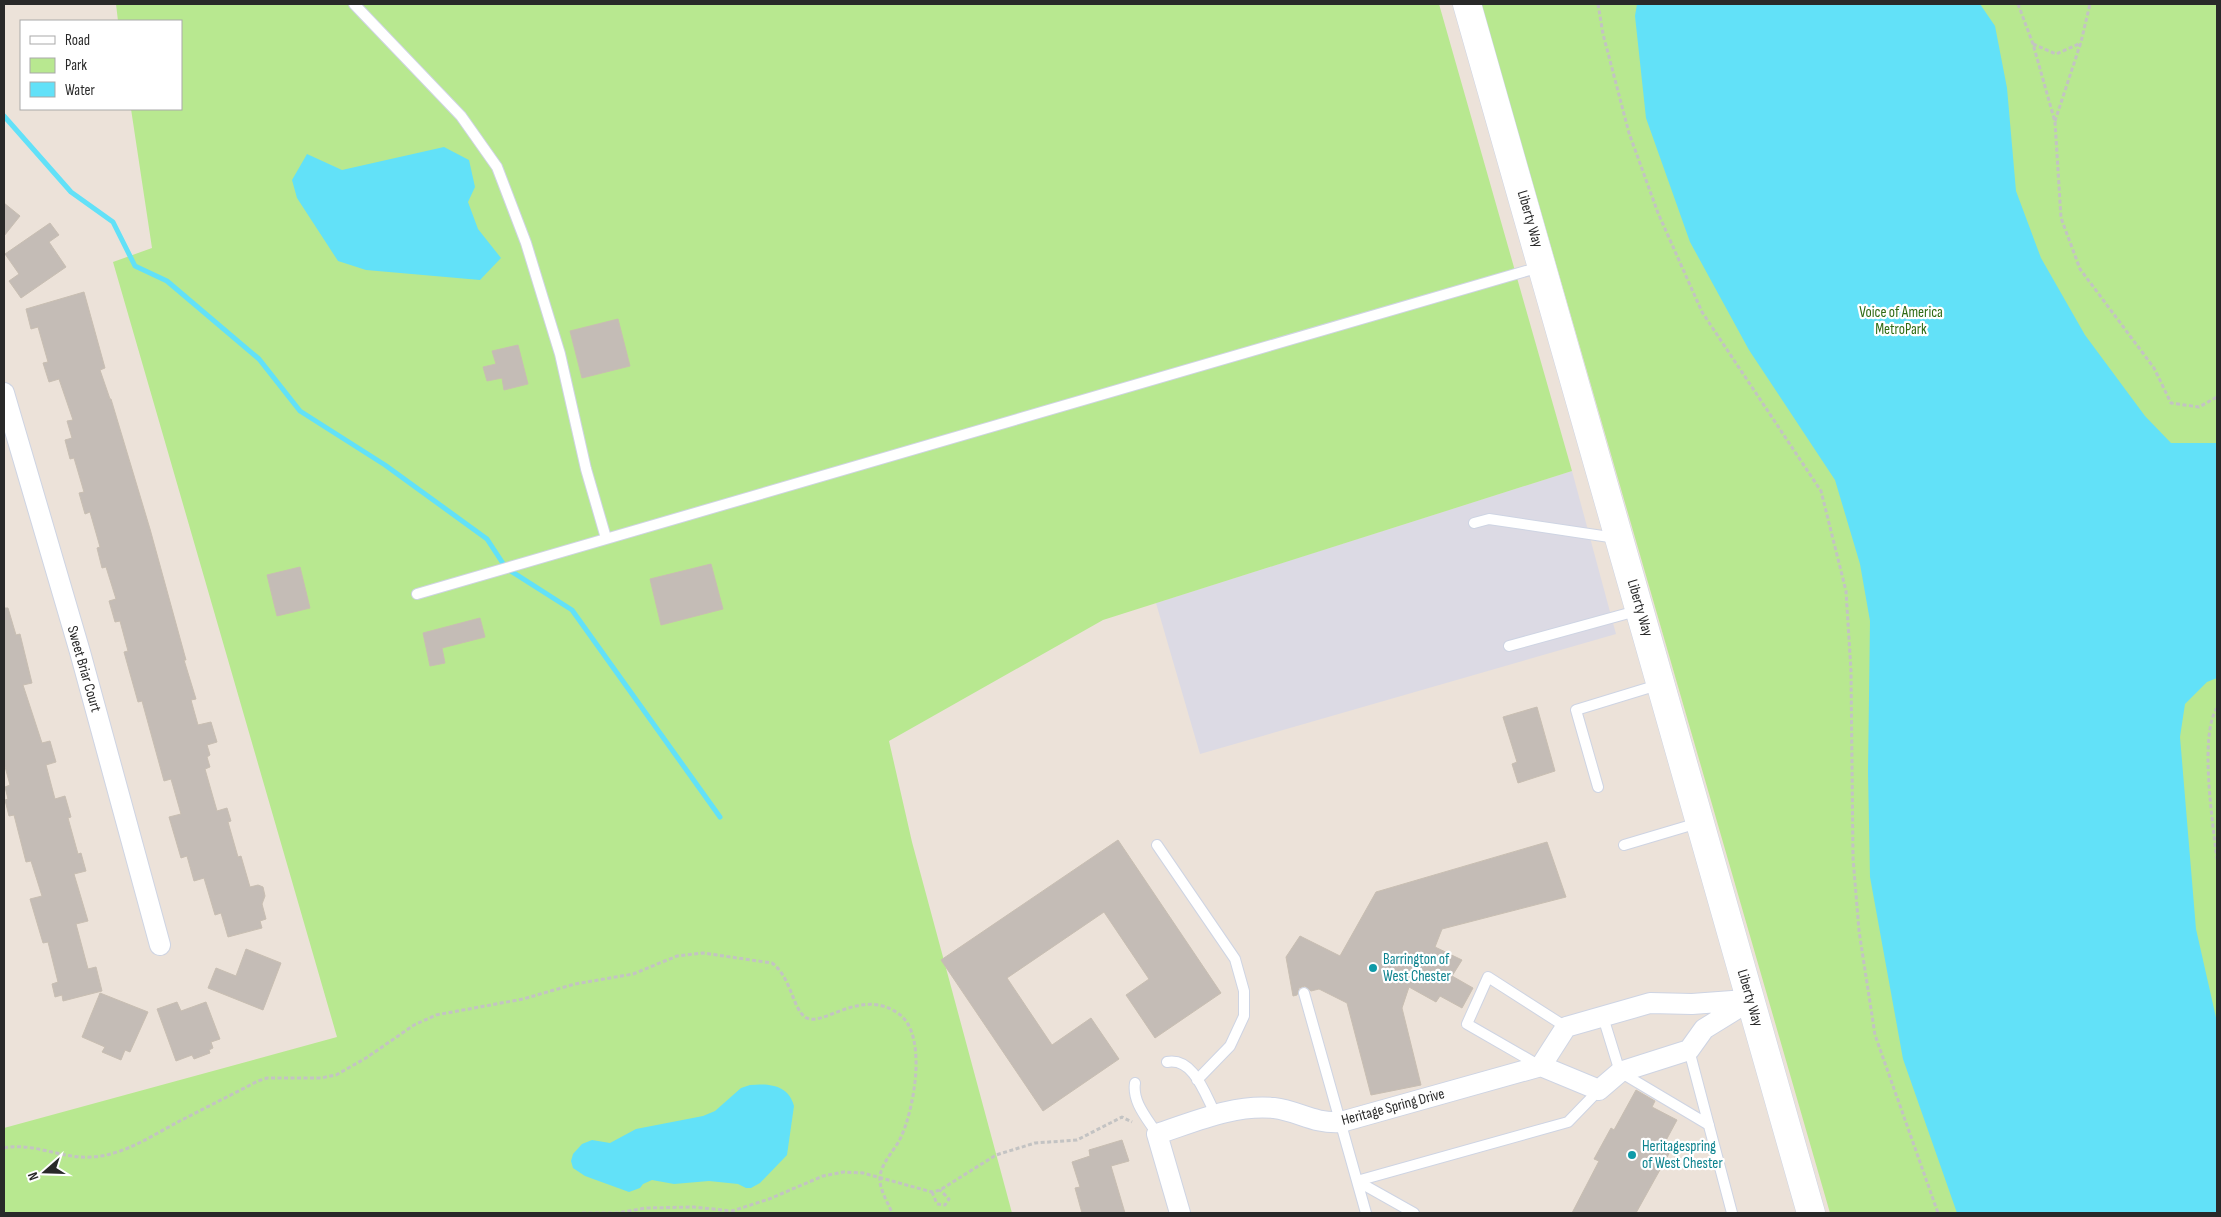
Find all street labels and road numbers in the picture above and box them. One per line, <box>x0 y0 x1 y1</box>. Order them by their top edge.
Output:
street label: Liberty Way <box>1513 188 1547 250</box>
street label: Liberty Way <box>1623 577 1657 639</box>
street label: Sweet Briar Court <box>63 624 105 715</box>
street label: Liberty Way <box>1733 967 1767 1029</box>
street label: Heritage Spring Drive <box>1339 1084 1447 1130</box>

